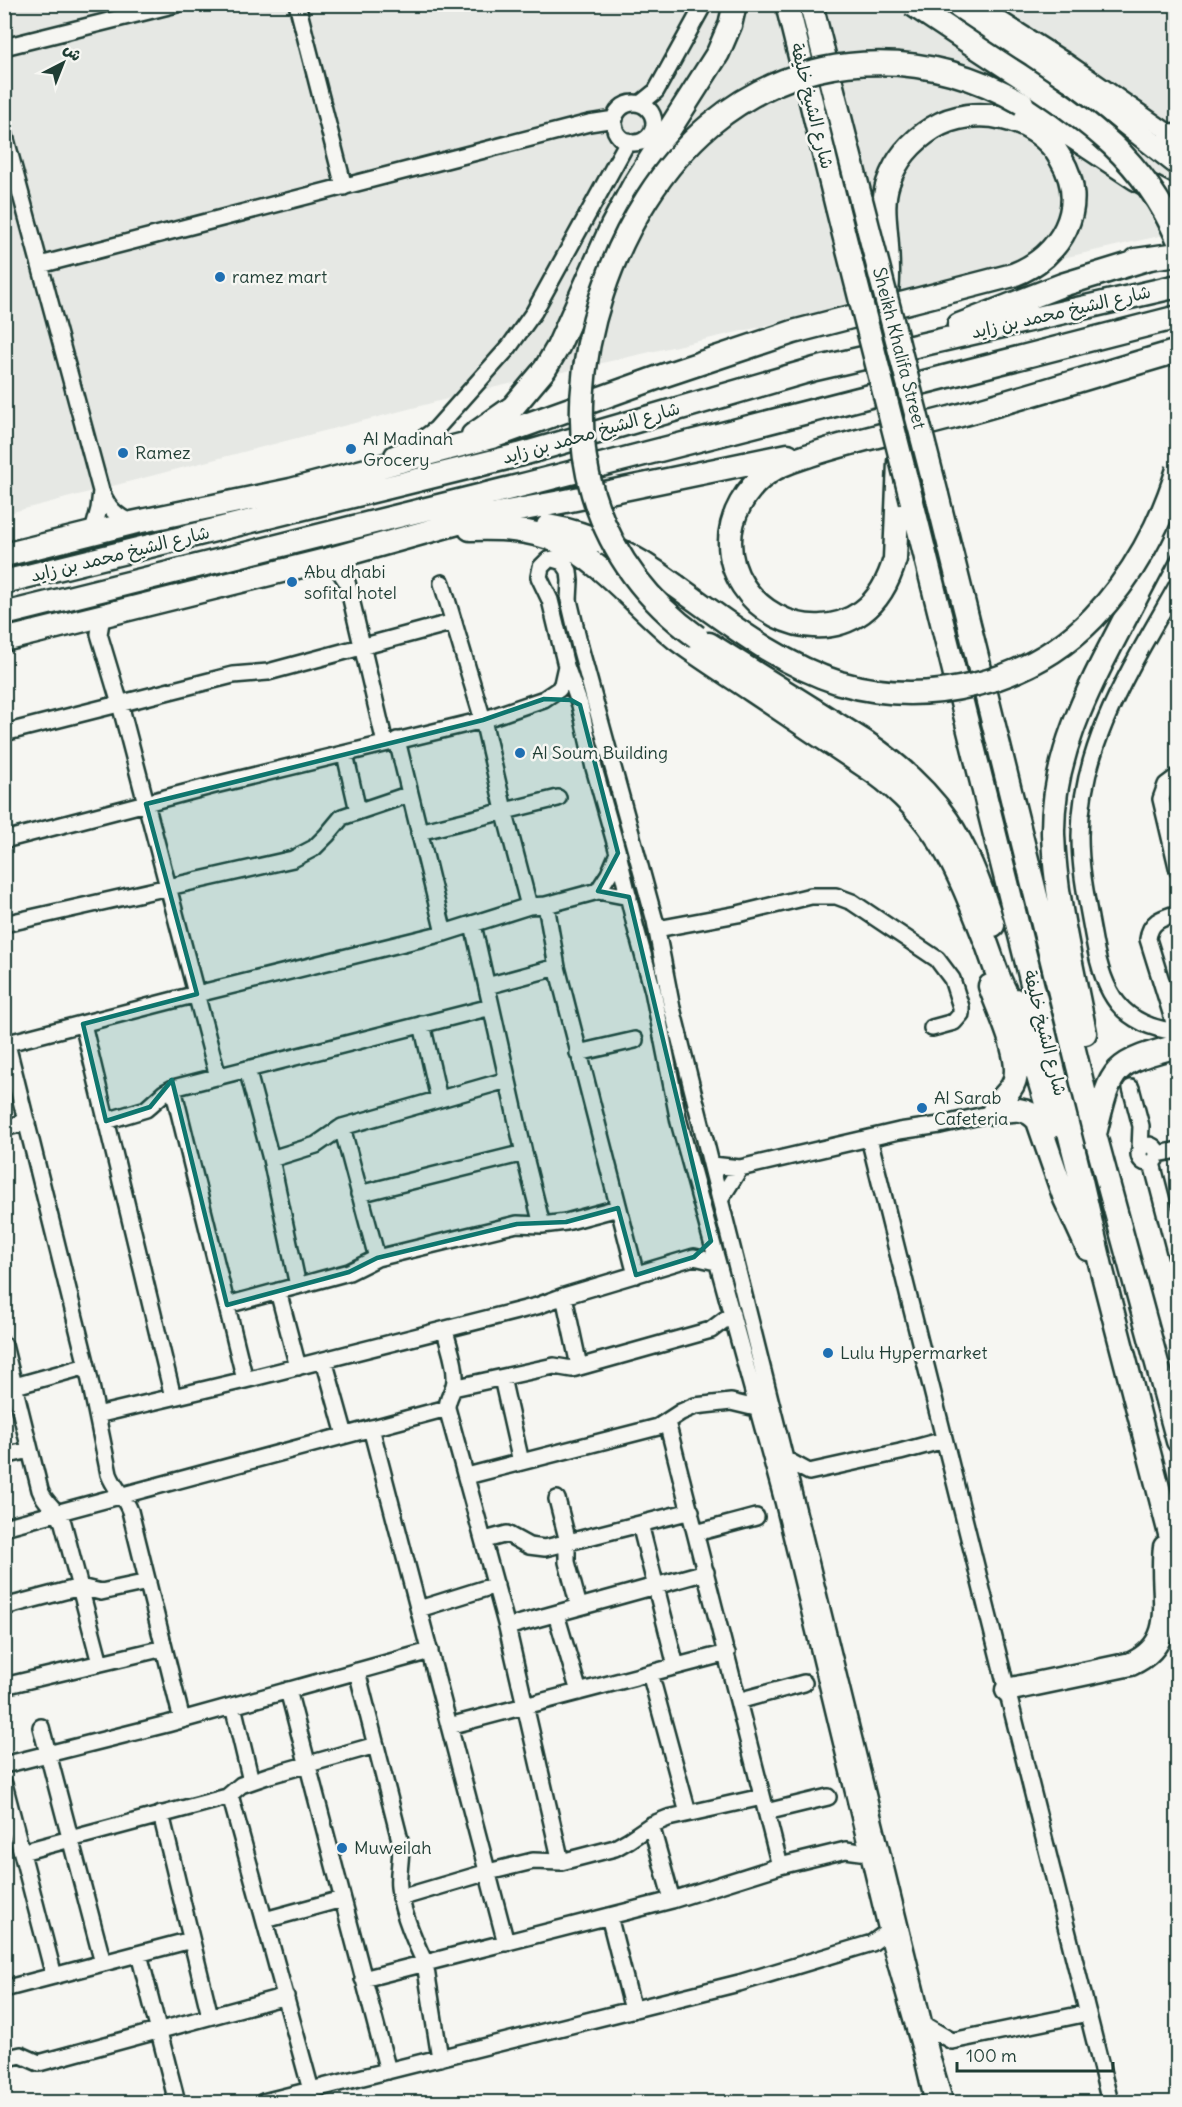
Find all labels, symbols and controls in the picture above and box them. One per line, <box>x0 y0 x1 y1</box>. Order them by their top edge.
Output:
north arrow <box>33 33 93 93</box>
text: ش <box>60 39 86 65</box>
street label: شارع الشيخ خليفة <box>785 40 839 172</box>
place label: ramez mart <box>232 265 327 288</box>
street label: Sheikh Khalifa Street <box>868 265 932 431</box>
marker: ramez mart <box>213 270 227 284</box>
street label: شارع الشيخ محمد بن زايد <box>969 280 1153 344</box>
street label: شارع الشيخ محمد بن زايد <box>499 396 683 470</box>
place label: Al Madinah Grocery <box>363 427 453 471</box>
place label: Ramez <box>135 441 191 464</box>
marker: Al Madinah Grocery <box>344 442 358 456</box>
marker: Ramez <box>116 446 130 460</box>
street label: شارع الشيخ محمد بن زايد <box>28 520 212 588</box>
place label: Abu dhabi sofital hotel <box>304 560 397 604</box>
marker: Abu dhabi sofital hotel <box>285 575 299 589</box>
place label: Al Soum Building <box>532 741 668 764</box>
marker: Al Soum Building <box>513 746 527 760</box>
street label: شارع الشيخ خليفة <box>1018 967 1072 1099</box>
place label: Al Sarab Cafeteria <box>934 1086 1008 1130</box>
marker: Al Sarab Cafeteria <box>915 1101 929 1115</box>
place label: Lulu Hypermarket <box>840 1341 988 1364</box>
marker: Lulu Hypermarket <box>821 1346 835 1360</box>
place label: Muweilah <box>354 1836 432 1859</box>
marker: Muweilah <box>335 1841 349 1855</box>
scale bar <box>957 2035 1113 2073</box>
text: 100 m <box>966 2044 1017 2067</box>

